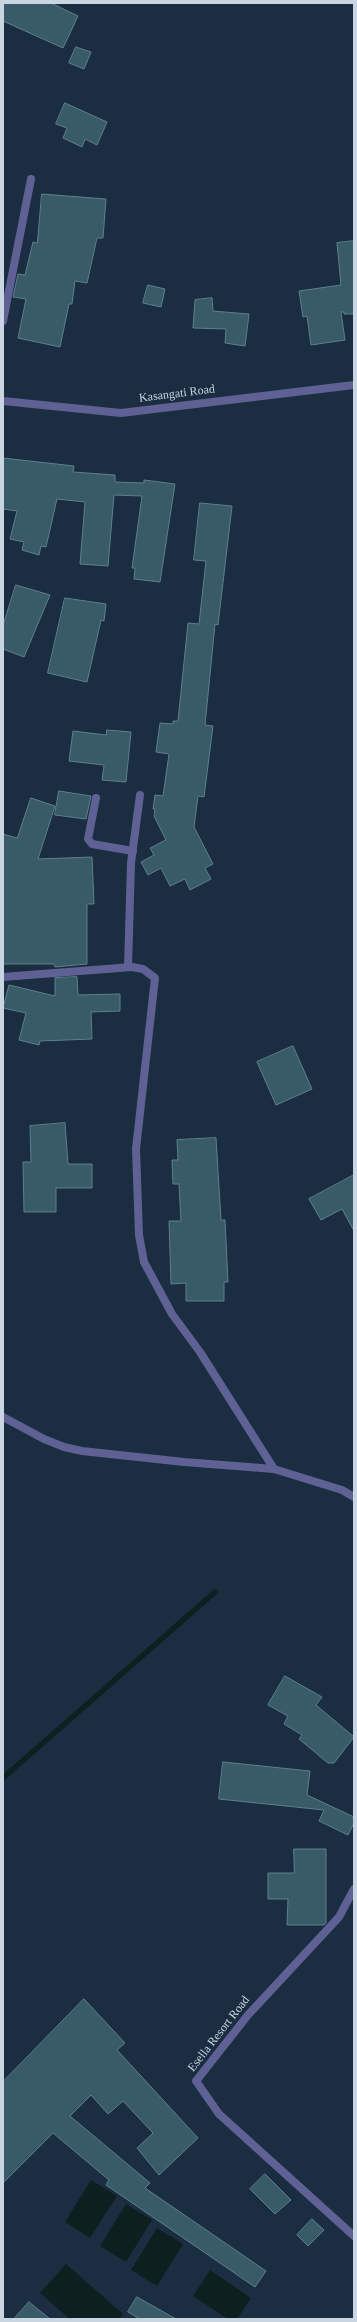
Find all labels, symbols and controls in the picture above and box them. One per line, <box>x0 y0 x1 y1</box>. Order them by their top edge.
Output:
street label: Kasangati Road <box>138 382 216 406</box>
street label: Esella Resort Road <box>185 1993 253 2075</box>

